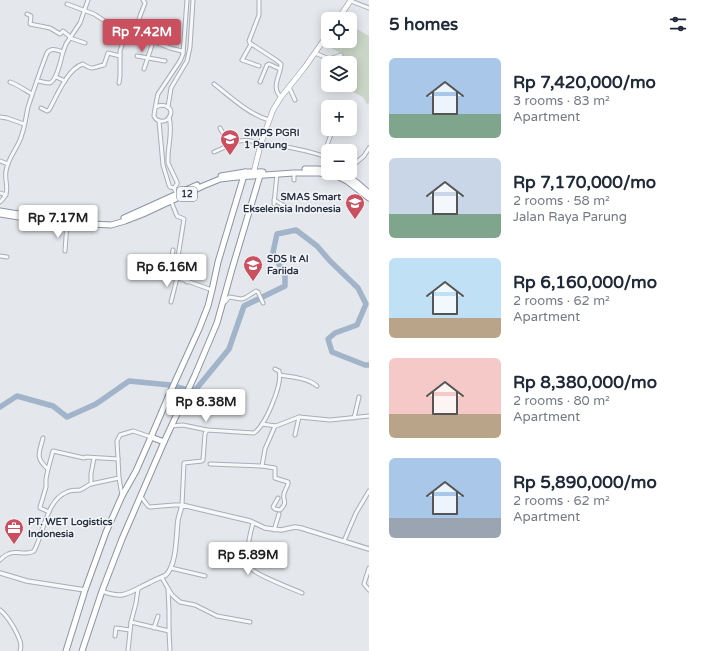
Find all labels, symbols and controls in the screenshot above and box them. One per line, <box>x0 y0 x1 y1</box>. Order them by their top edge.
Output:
map controls <box>321 12 357 180</box>
button: locate <box>321 12 357 48</box>
icon: filters <box>667 13 689 35</box>
text: 5 homes <box>389 14 458 35</box>
pin: Rp 7.42M <box>101 19 183 53</box>
text: Rp 7.42M <box>112 24 172 40</box>
button: layers <box>321 56 357 92</box>
text: Rp 7,420,000/mo <box>513 72 656 93</box>
icon: home <box>421 74 469 122</box>
text: 3 rooms · 83 m² <box>513 93 610 109</box>
button: + <box>321 100 357 136</box>
text: Apartment <box>513 109 580 125</box>
place label: SMPS PGRI 1 Parung <box>244 127 300 151</box>
school or university icon: SMPS PGRI 1 Parung <box>219 128 241 156</box>
button: − <box>321 144 357 180</box>
text: Rp 7,170,000/mo <box>513 172 656 193</box>
icon: home <box>421 174 469 222</box>
road number: 12 <box>177 187 197 201</box>
place label: SMAS Smart Ekselensia Indonesia <box>243 191 341 215</box>
school or university icon: SMAS Smart Ekselensia Indonesia <box>344 192 366 220</box>
text: 2 rooms · 58 m² <box>513 193 610 209</box>
pin: Rp 7.17M <box>17 205 99 239</box>
text: Jalan Raya Parung <box>513 209 627 225</box>
text: Rp 7.17M <box>28 210 88 226</box>
place label: SDS It Al Fariida <box>267 253 308 277</box>
pin: Rp 6.16M <box>126 254 208 288</box>
school or university icon: SDS It Al Fariida <box>242 254 264 282</box>
text: Rp 6.16M <box>136 259 198 275</box>
text: Rp 6,160,000/mo <box>513 272 657 293</box>
icon: home <box>421 274 469 322</box>
text: 2 rooms · 62 m² <box>513 293 610 309</box>
text: Apartment <box>513 309 580 325</box>
text: Rp 8,380,000/mo <box>513 372 657 393</box>
icon: home <box>421 374 469 422</box>
pin: Rp 8.38M <box>165 389 247 423</box>
text: 2 rooms · 80 m² <box>513 393 610 409</box>
text: Rp 8.38M <box>175 394 237 410</box>
text: Apartment <box>513 409 580 425</box>
text: Rp 5,890,000/mo <box>513 472 657 493</box>
icon: home <box>421 474 469 522</box>
text: 2 rooms · 62 m² <box>513 493 610 509</box>
text: Apartment <box>513 509 580 525</box>
place label: PT. WET Logistics Indonesia <box>28 516 113 540</box>
office icon: PT. WET Logistics Indonesia <box>3 517 25 545</box>
pin: Rp 5.89M <box>207 542 289 576</box>
text: Rp 5.89M <box>217 547 279 563</box>

